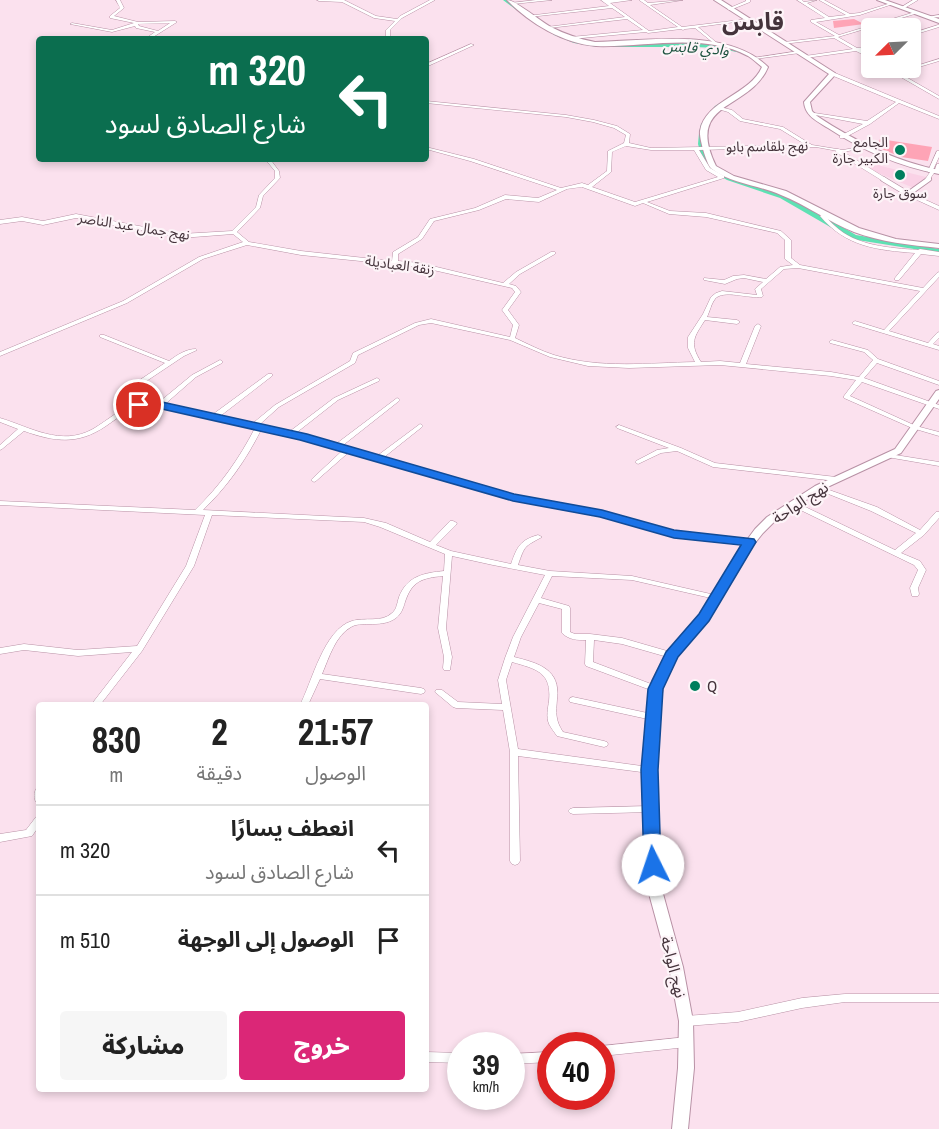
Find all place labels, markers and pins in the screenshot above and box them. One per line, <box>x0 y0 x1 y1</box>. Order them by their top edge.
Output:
place label: الجامع الكبير جارة <box>833 133 888 167</box>
marker: الجامع الكبير جارة <box>893 143 907 157</box>
marker: سوق جارة <box>893 168 907 182</box>
place label: سوق جارة <box>873 184 927 202</box>
pin <box>113 379 164 430</box>
place label: Q <box>707 675 717 697</box>
marker: Q <box>688 679 702 693</box>

